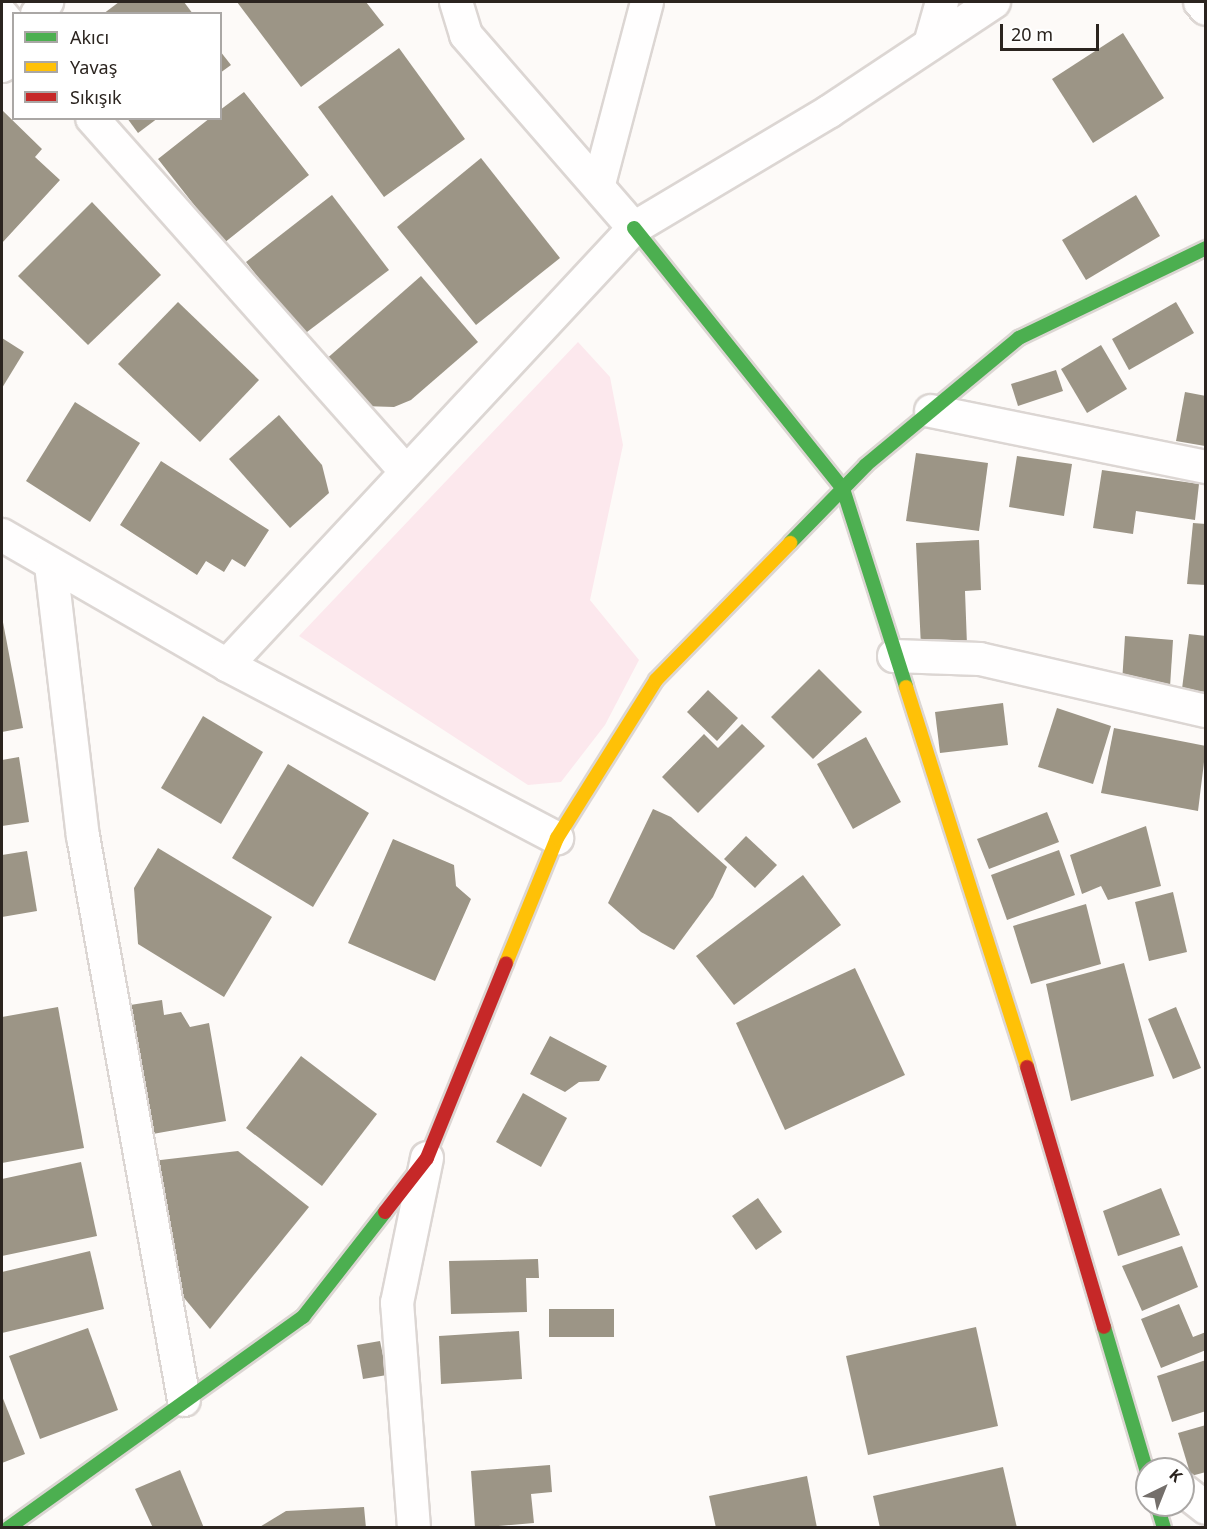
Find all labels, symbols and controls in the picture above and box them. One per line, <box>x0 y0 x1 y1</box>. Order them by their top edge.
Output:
legend <box>12 12 222 120</box>
scale bar <box>1003 12 1102 50</box>
text: 20 m <box>1011 22 1053 46</box>
text: Akıcı <box>70 25 109 49</box>
text: Yavaş <box>70 55 117 79</box>
text: Sıkışık <box>70 85 122 109</box>
north arrow <box>1135 1457 1195 1517</box>
text: K <box>1165 1464 1187 1487</box>

